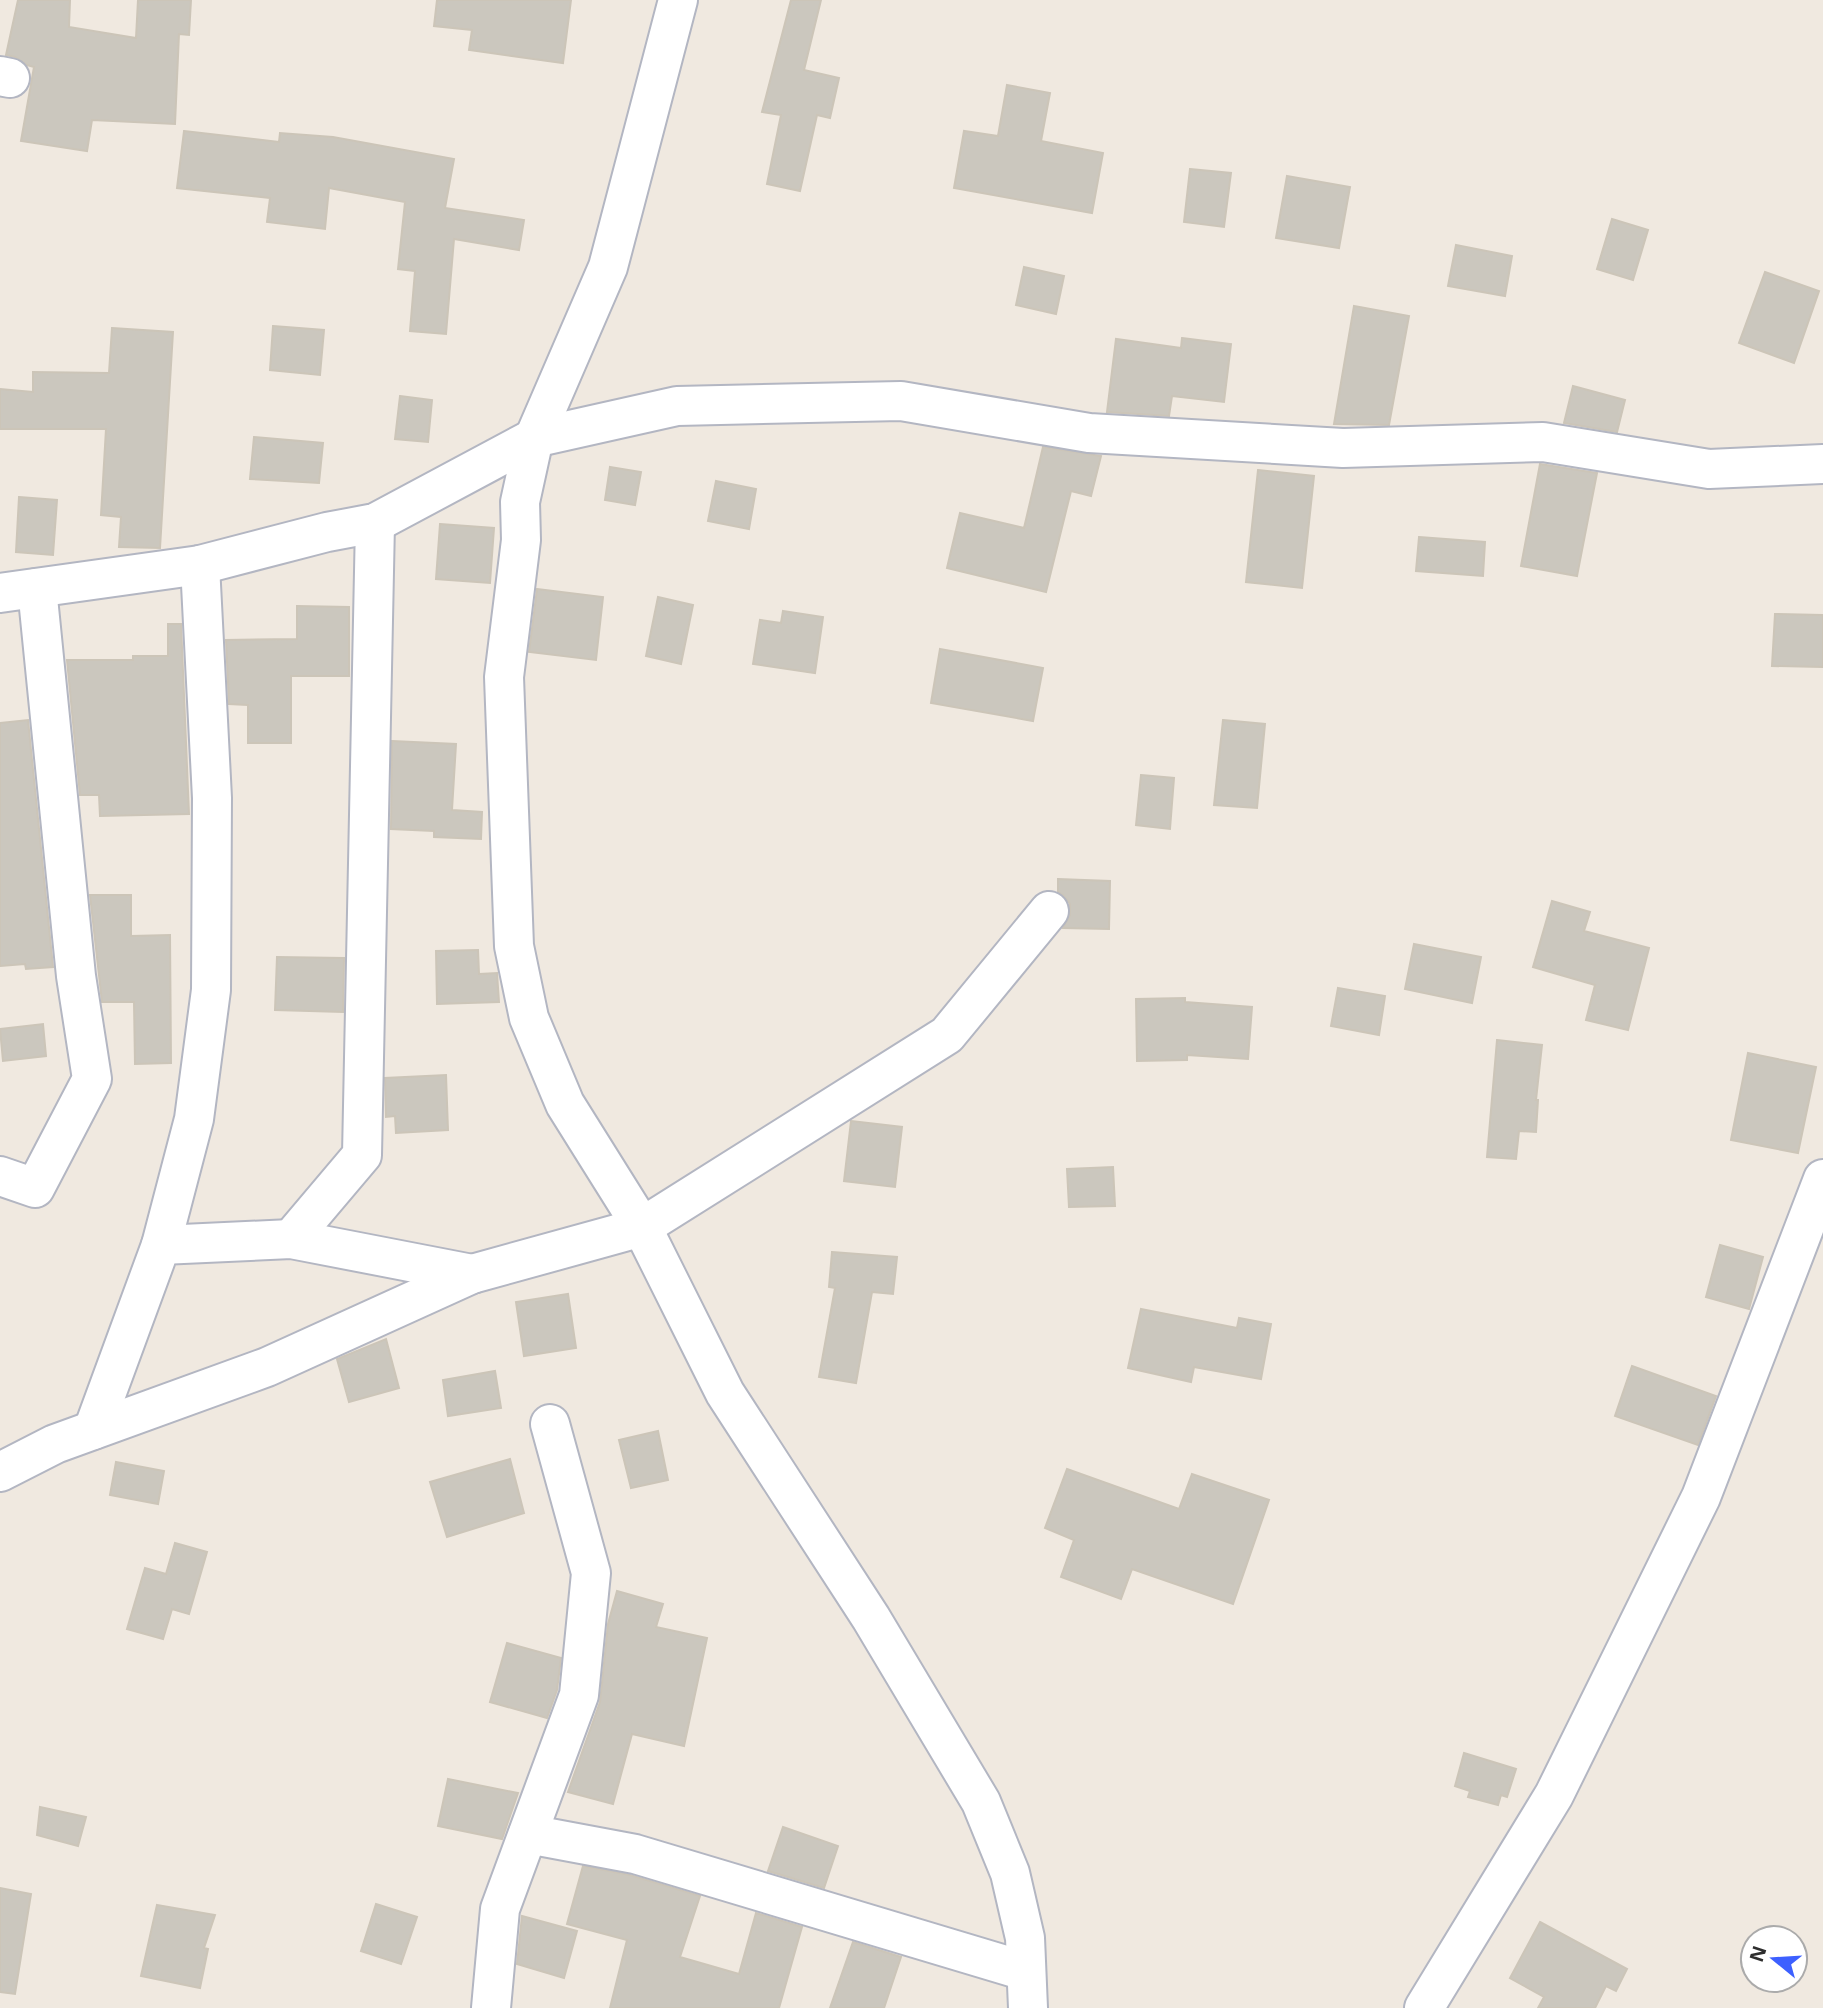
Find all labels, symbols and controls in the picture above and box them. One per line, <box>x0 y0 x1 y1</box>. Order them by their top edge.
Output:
north arrow <box>1739 1924 1809 1994</box>
text: N <box>1743 1942 1773 1965</box>

